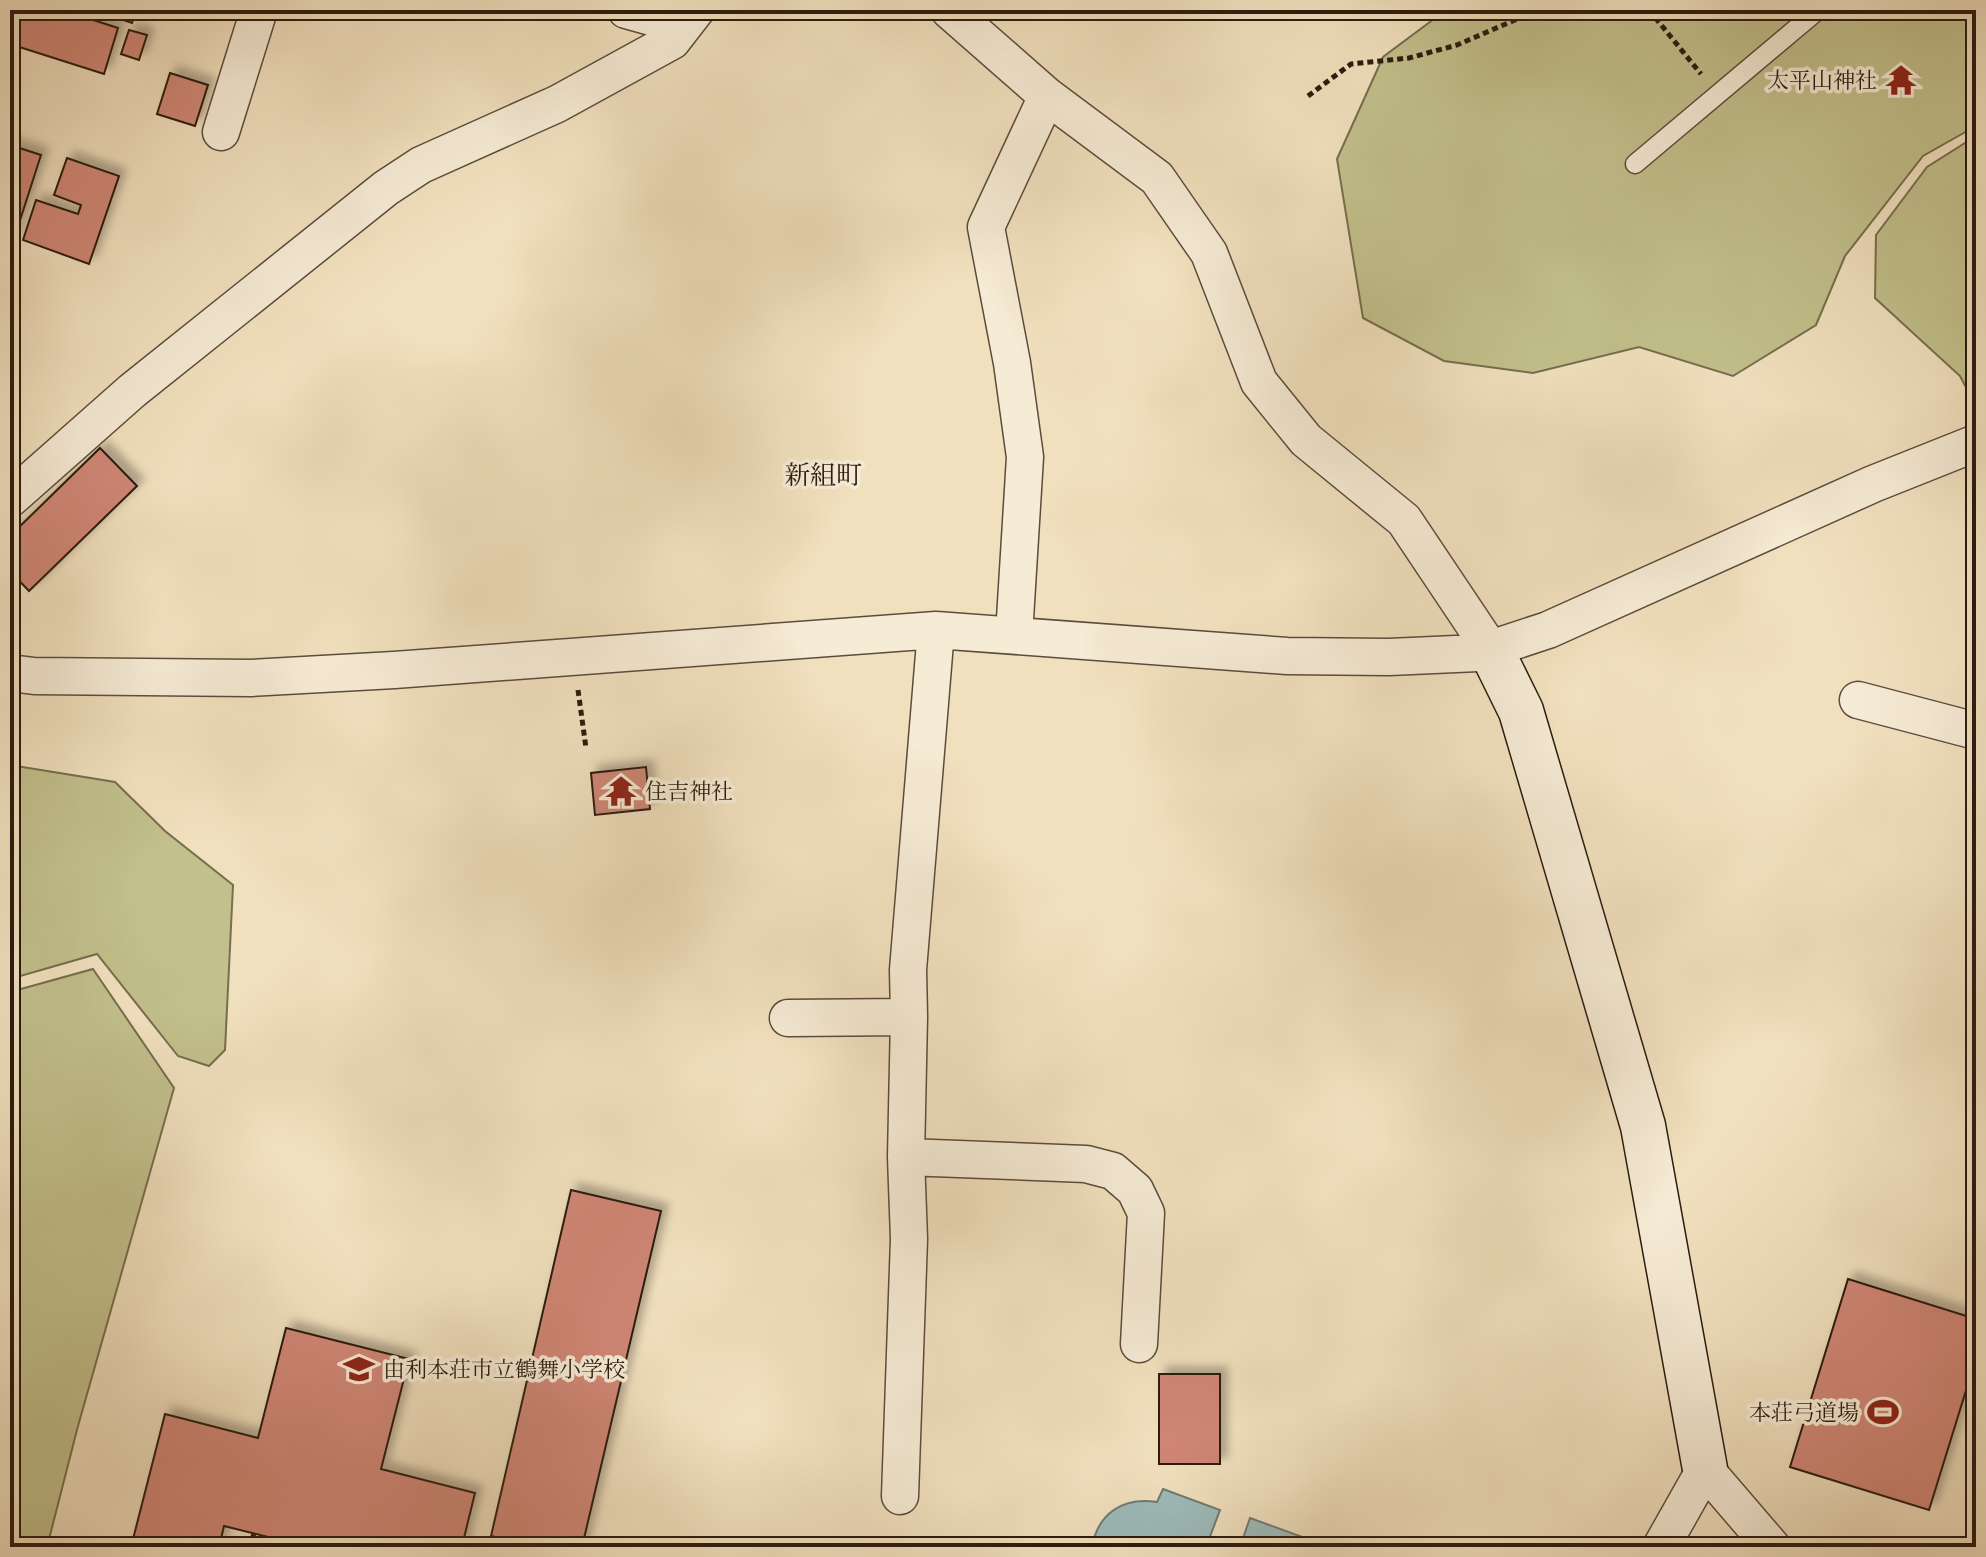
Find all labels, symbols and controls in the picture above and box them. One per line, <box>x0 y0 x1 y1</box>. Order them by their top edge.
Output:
temple icon: 太平山神社 <box>1884 63 1918 97</box>
place label: 太平山神社 <box>1767 68 1877 94</box>
district label: 新組町 <box>784 460 862 491</box>
temple icon: 住吉神社 <box>604 774 638 808</box>
place label: 住吉神社 <box>645 779 733 805</box>
school or university icon: 由利本荘市立鶴舞小学校 <box>342 1352 376 1386</box>
place label: 由利本荘市立鶴舞小学校 <box>383 1357 625 1383</box>
sports icon: 本荘弓道場 <box>1866 1395 1900 1429</box>
place label: 本荘弓道場 <box>1749 1400 1859 1426</box>

